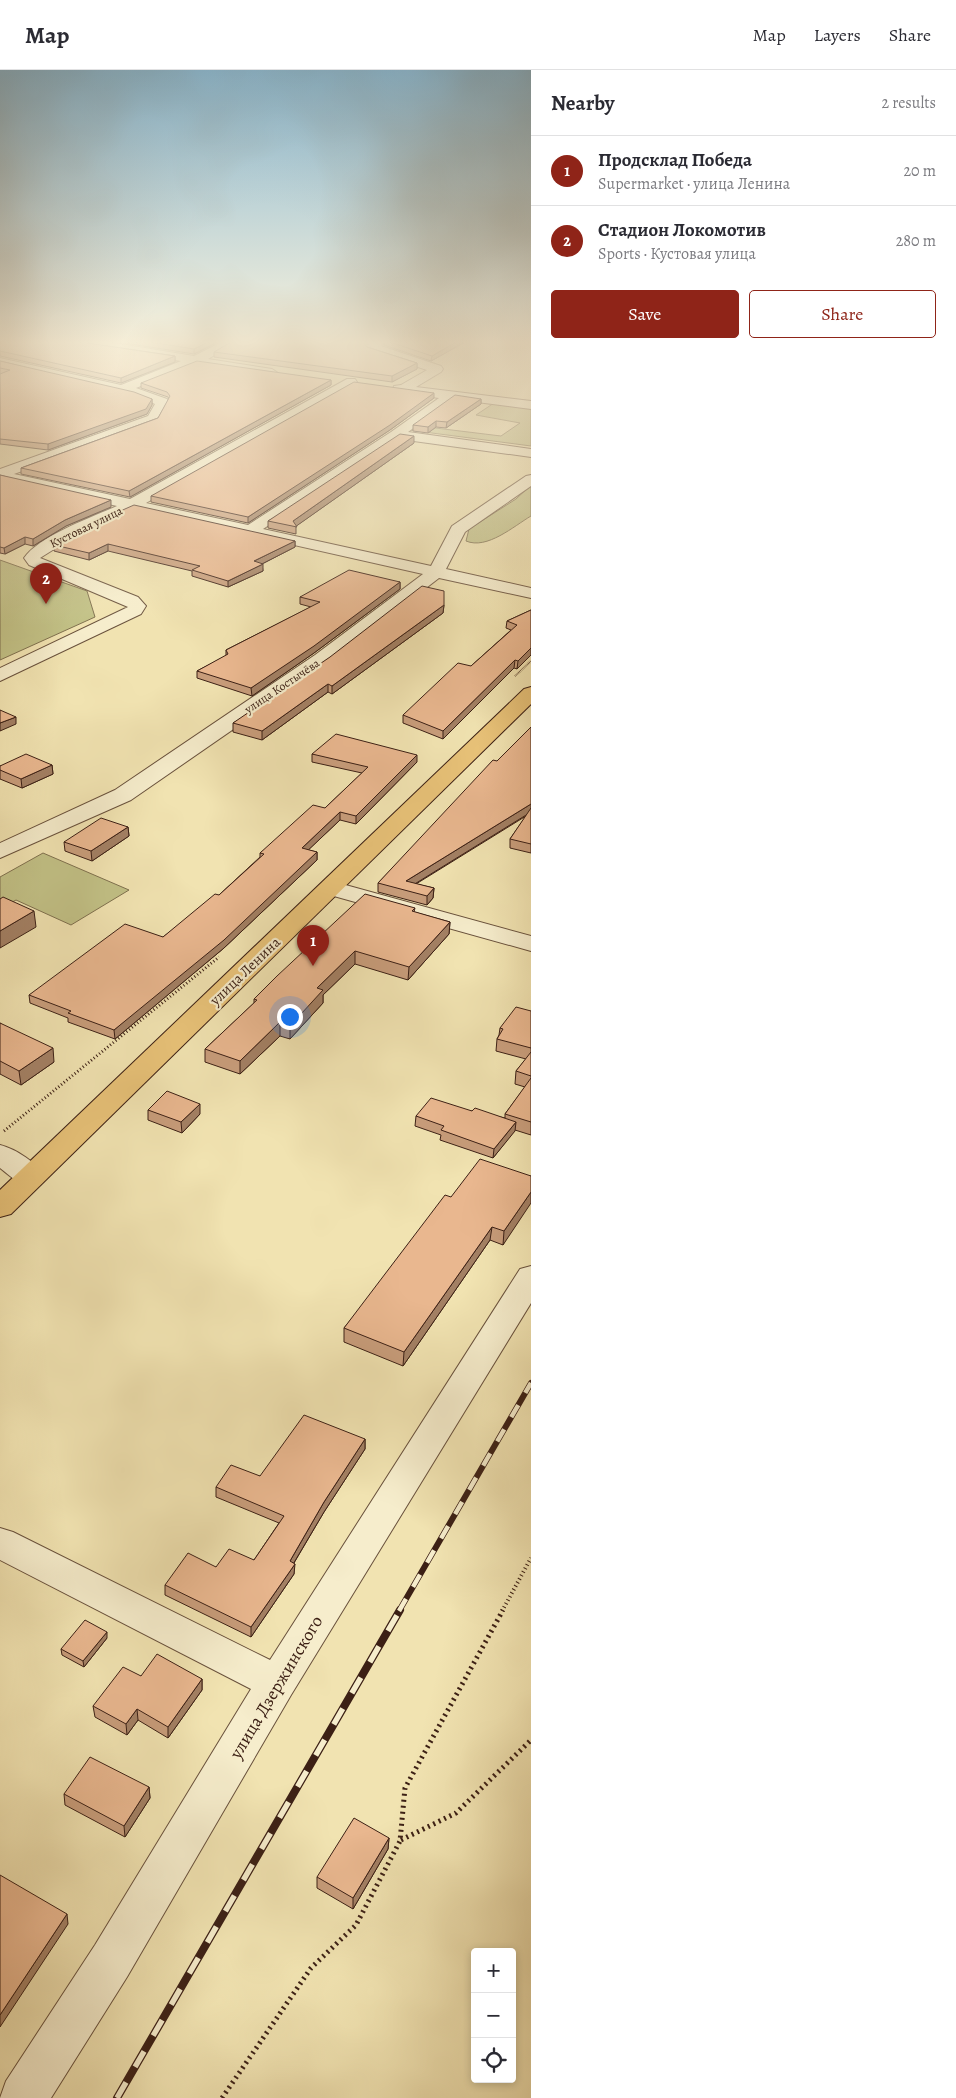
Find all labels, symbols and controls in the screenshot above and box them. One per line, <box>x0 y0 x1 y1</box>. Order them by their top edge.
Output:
text: Map <box>25 19 69 51</box>
text: Map <box>753 23 786 47</box>
text: Layers <box>814 23 861 47</box>
text: Share <box>889 23 931 47</box>
text: Nearby <box>551 89 614 117</box>
text: 2 results <box>881 92 936 114</box>
text: Продсклад Победа <box>598 147 752 173</box>
text: 1 <box>564 160 570 182</box>
text: 20 m <box>903 160 936 182</box>
text: Supermarket · улица Ленина <box>598 173 790 195</box>
text: Стадион Локомотив <box>598 217 766 243</box>
text: 2 <box>563 230 571 252</box>
text: 280 m <box>896 230 936 252</box>
text: Sports · Кустовая улица <box>598 243 756 265</box>
button: Save <box>551 290 739 338</box>
button: Share <box>749 290 936 338</box>
street label: Кустовая улица <box>47 502 126 552</box>
pin: 2 <box>30 563 62 604</box>
street label: улица Костычёва <box>240 655 323 718</box>
pin: 1 <box>297 925 329 966</box>
street label: улица Ленина <box>205 932 285 1010</box>
your location <box>277 1004 303 1030</box>
street label: улица Дзержинского <box>223 1611 328 1764</box>
map controls <box>471 1948 516 2083</box>
button: + <box>471 1948 516 1993</box>
button: − <box>471 1993 516 2038</box>
button: locate <box>471 2038 516 2083</box>

